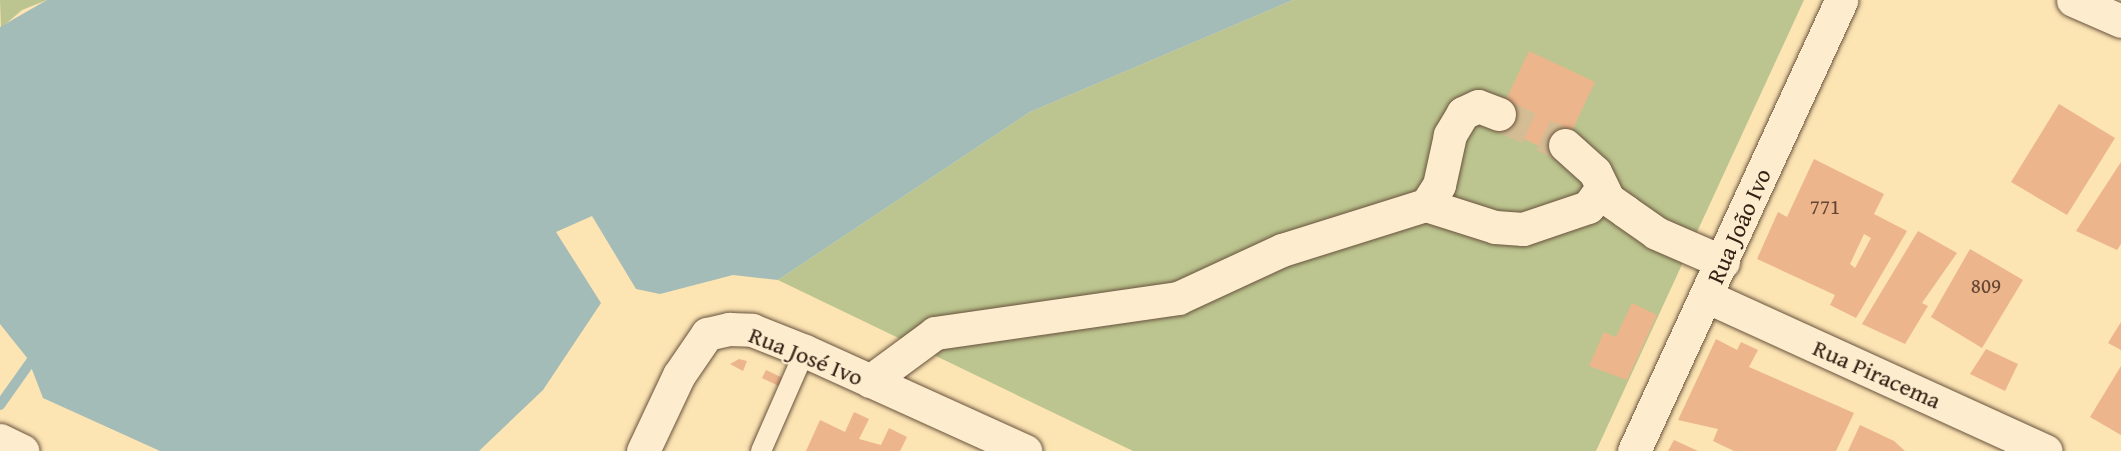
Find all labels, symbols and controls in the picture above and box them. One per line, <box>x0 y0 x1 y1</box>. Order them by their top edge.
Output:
street label: Rua João Ivo <box>1701 164 1777 288</box>
house number: 771 <box>1810 194 1840 220</box>
house number: 809 <box>1971 273 2001 299</box>
street label: Rua José Ivo <box>745 320 867 392</box>
street label: Rua Piracema <box>1809 333 1945 415</box>

